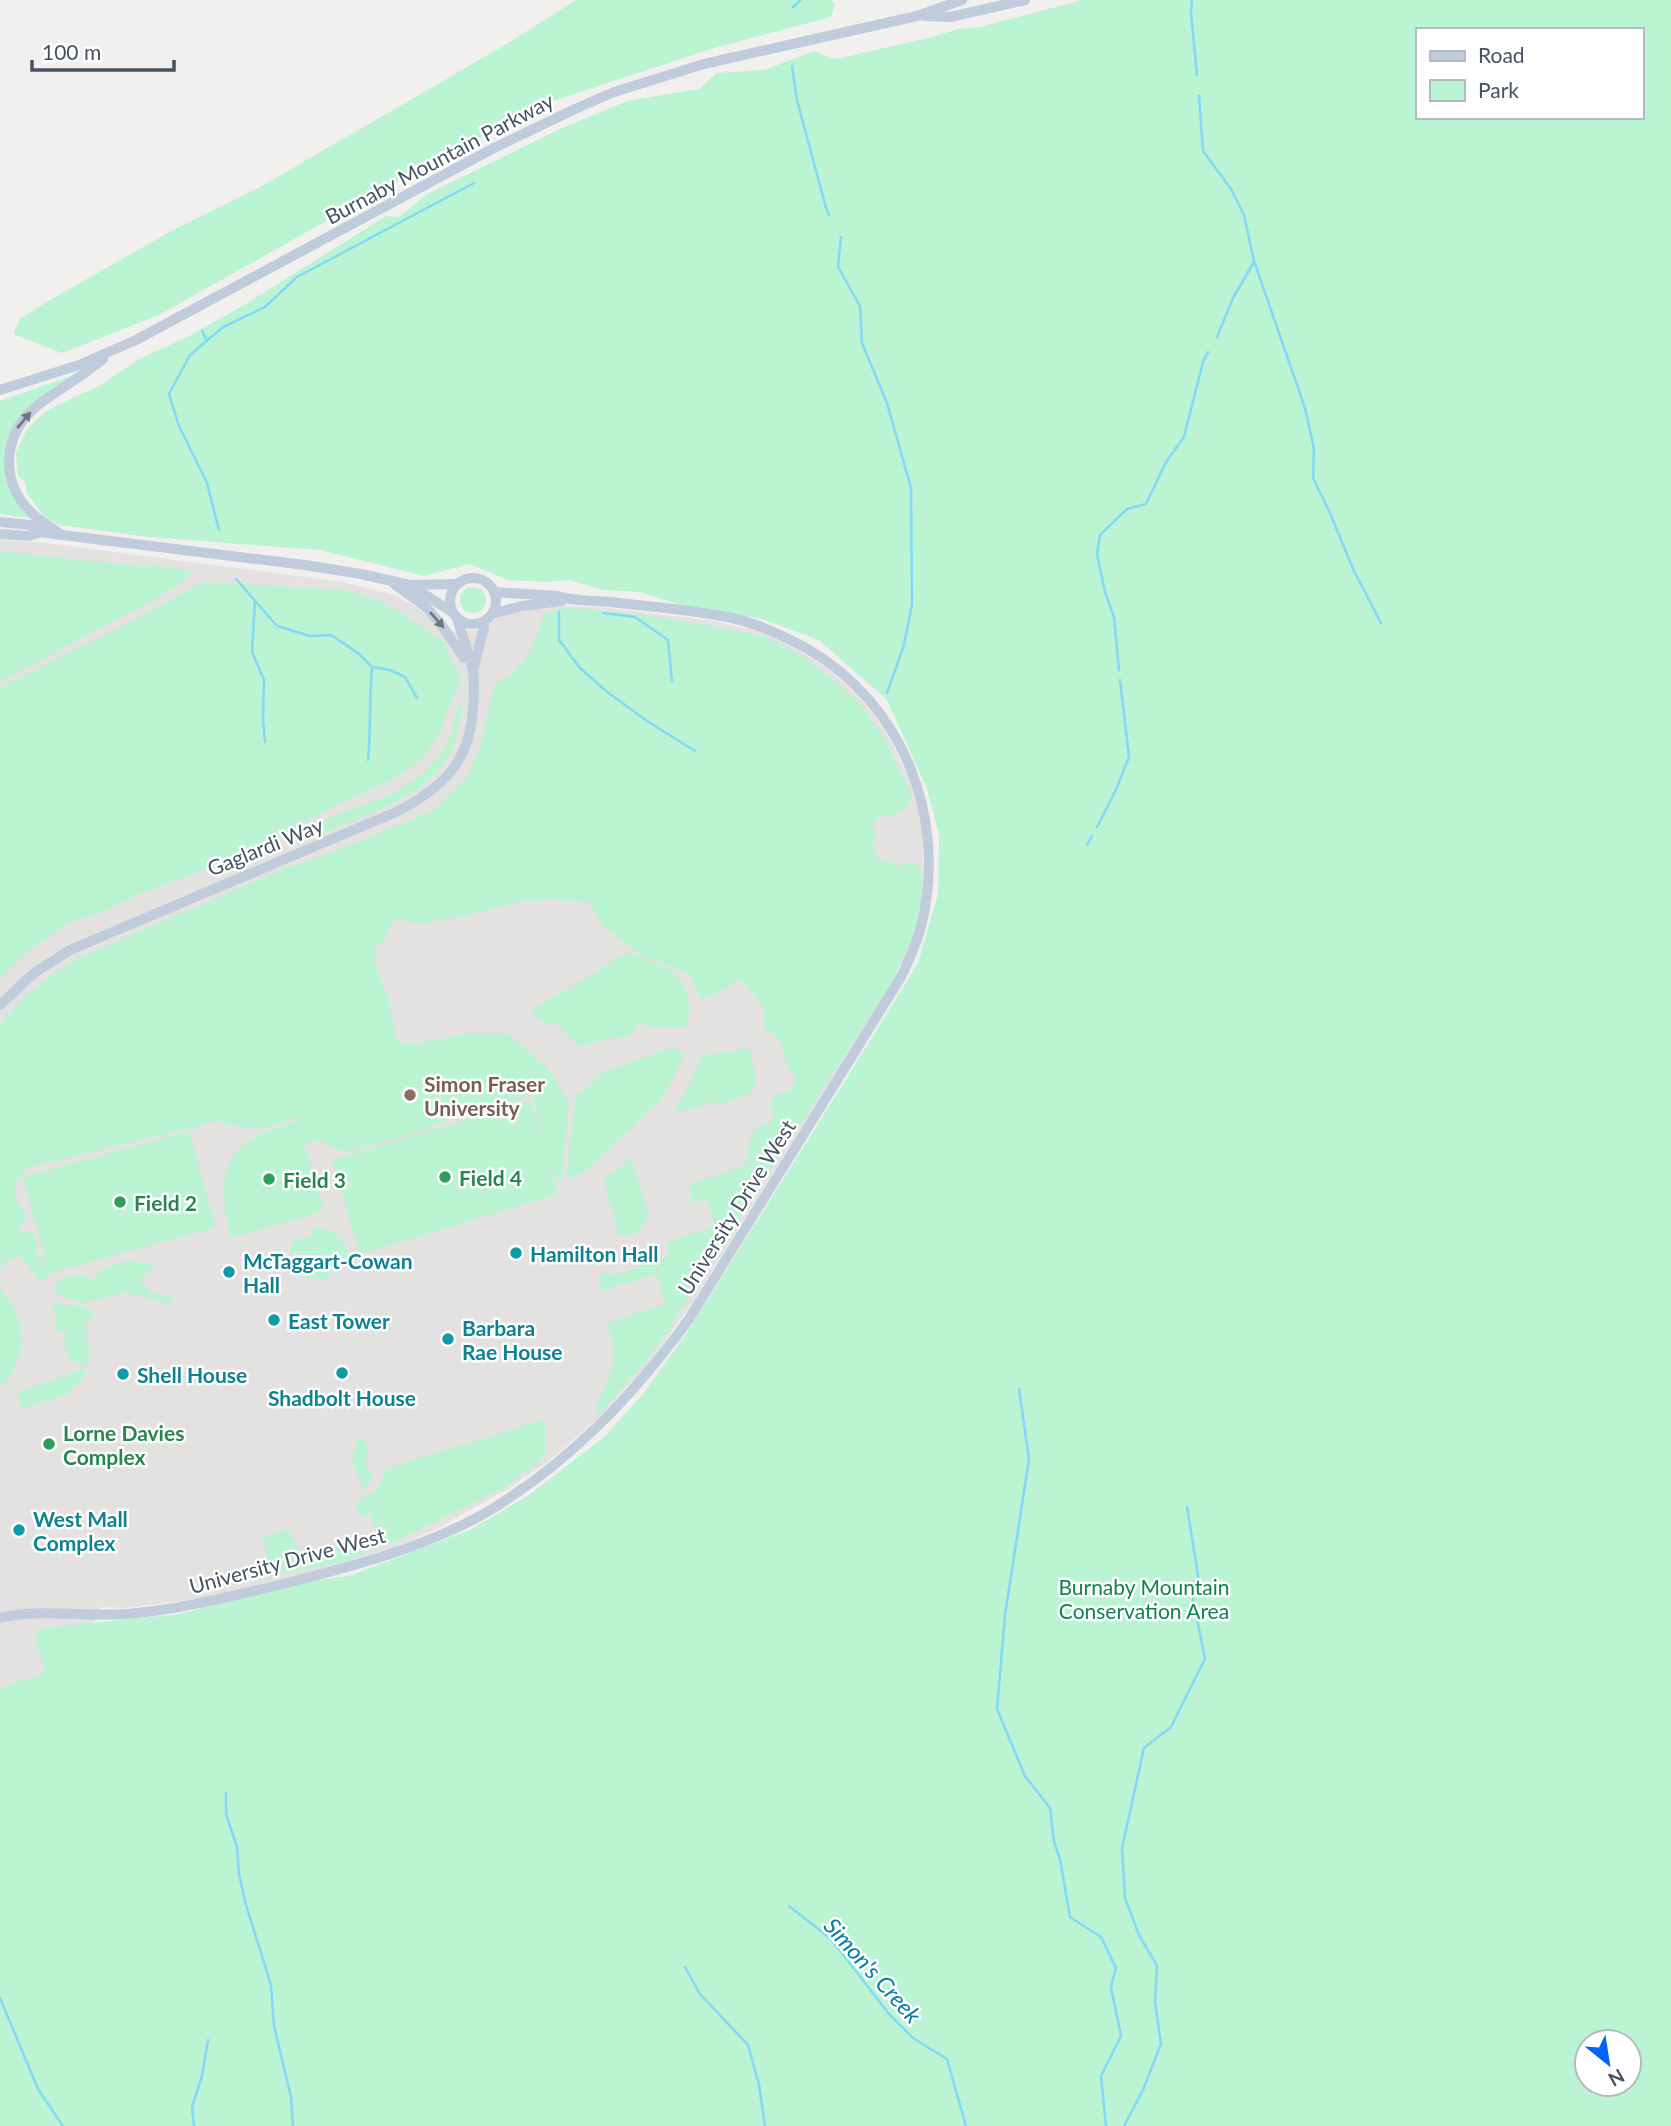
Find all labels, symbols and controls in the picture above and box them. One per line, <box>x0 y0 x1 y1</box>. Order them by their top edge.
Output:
scale bar <box>32 28 173 72</box>
legend <box>1416 28 1643 119</box>
text: 100 m <box>42 39 101 64</box>
text: Road <box>1478 42 1525 67</box>
text: Park <box>1478 77 1519 102</box>
street label: Burnaby Mountain Parkway <box>321 87 558 229</box>
one-way arrow <box>16 411 32 429</box>
one-way arrow <box>429 611 444 628</box>
street label: Gaglardi Way <box>203 811 327 881</box>
place label: Simon Fraser University <box>424 1071 545 1120</box>
marker: Simon Fraser University <box>402 1087 418 1103</box>
street label: University Drive West <box>672 1114 800 1299</box>
place label: Field 4 <box>459 1165 522 1190</box>
place label: Field 3 <box>283 1167 346 1192</box>
marker: Field 4 <box>437 1169 453 1185</box>
marker: Field 3 <box>261 1171 277 1187</box>
place label: Field 2 <box>134 1190 197 1215</box>
marker: Field 2 <box>112 1194 128 1210</box>
place label: Hamilton Hall <box>530 1241 658 1266</box>
marker: Hamilton Hall <box>508 1245 524 1261</box>
place label: McTaggart-Cowan Hall <box>243 1248 413 1297</box>
marker: McTaggart-Cowan Hall <box>221 1264 237 1280</box>
place label: East Tower <box>288 1308 390 1333</box>
marker: East Tower <box>266 1312 282 1328</box>
place label: Barbara Rae House <box>462 1315 563 1364</box>
marker: Barbara Rae House <box>440 1331 456 1347</box>
place label: Shell House <box>137 1362 247 1387</box>
marker: Shadbolt House <box>334 1365 350 1381</box>
marker: Shell House <box>115 1366 131 1382</box>
place label: Shadbolt House <box>268 1385 416 1410</box>
place label: Lorne Davies Complex <box>63 1420 184 1469</box>
marker: Lorne Davies Complex <box>41 1436 57 1452</box>
place label: West Mall Complex <box>33 1506 128 1555</box>
marker: West Mall Complex <box>11 1522 27 1538</box>
street label: University Drive West <box>186 1522 388 1598</box>
park label: Burnaby Mountain Conservation Area <box>1058 1574 1230 1623</box>
water label: Simon's Creek <box>818 1912 928 2029</box>
north arrow <box>1573 2028 1643 2098</box>
text: N <box>1605 2065 1629 2092</box>

